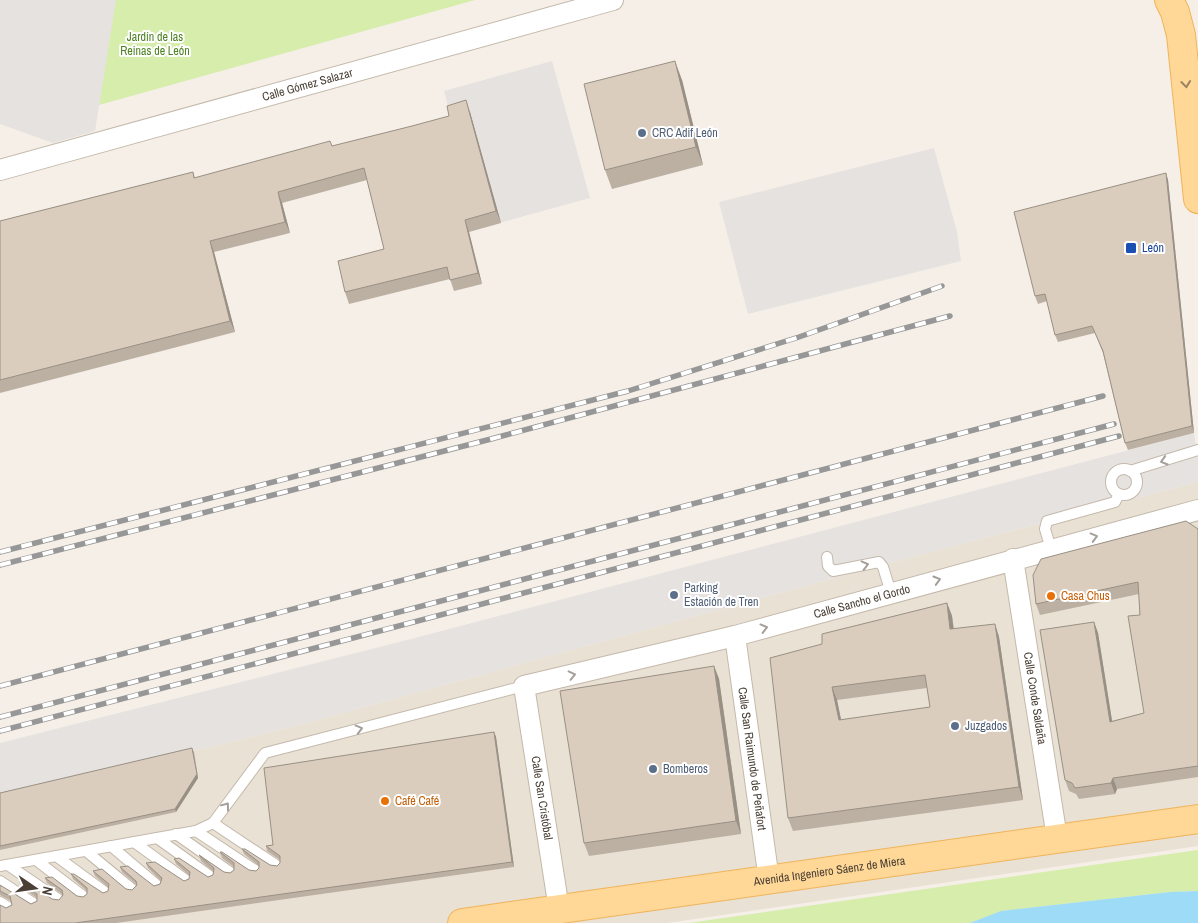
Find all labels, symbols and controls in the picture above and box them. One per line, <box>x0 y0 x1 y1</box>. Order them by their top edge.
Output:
park label: Jardín de las Reinas de León <box>120 29 190 59</box>
street label: Calle Gómez Salazar <box>260 64 355 105</box>
one-way arrow <box>1180 80 1191 88</box>
place label: CRC Adif León <box>652 125 718 141</box>
marker: CRC Adif León <box>636 127 648 139</box>
place label: León <box>1142 240 1164 256</box>
marker: León <box>1124 241 1138 255</box>
one-way arrow <box>1161 455 1169 465</box>
one-way arrow <box>1089 533 1097 543</box>
one-way arrow <box>860 561 868 571</box>
one-way arrow <box>933 575 941 586</box>
place label: Parking Estación de Tren <box>684 580 758 610</box>
street label: Calle Sancho el Gordo <box>812 581 912 622</box>
place label: Casa Chus <box>1061 588 1110 604</box>
marker: Parking Estación de Tren <box>668 589 680 601</box>
marker: Casa Chus <box>1045 590 1057 602</box>
one-way arrow <box>759 623 768 634</box>
street label: Calle Conde Saldaña <box>1020 651 1050 746</box>
one-way arrow <box>567 670 576 681</box>
street label: Calle San Raimundo de Peñafort <box>734 686 770 832</box>
place label: Juzgados <box>965 718 1007 734</box>
marker: Juzgados <box>949 720 961 732</box>
one-way arrow <box>354 724 363 735</box>
street label: Calle San Cristóbal <box>527 755 557 841</box>
place label: Bomberos <box>663 761 708 777</box>
marker: Bomberos <box>647 763 659 775</box>
place label: Café Café <box>395 793 439 809</box>
marker: Café Café <box>379 795 391 807</box>
one-way arrow <box>220 803 228 812</box>
street label: Avenida Ingeniero Sáenz de Miera <box>752 852 907 890</box>
north arrow <box>10 863 60 913</box>
text: N <box>38 885 57 897</box>

